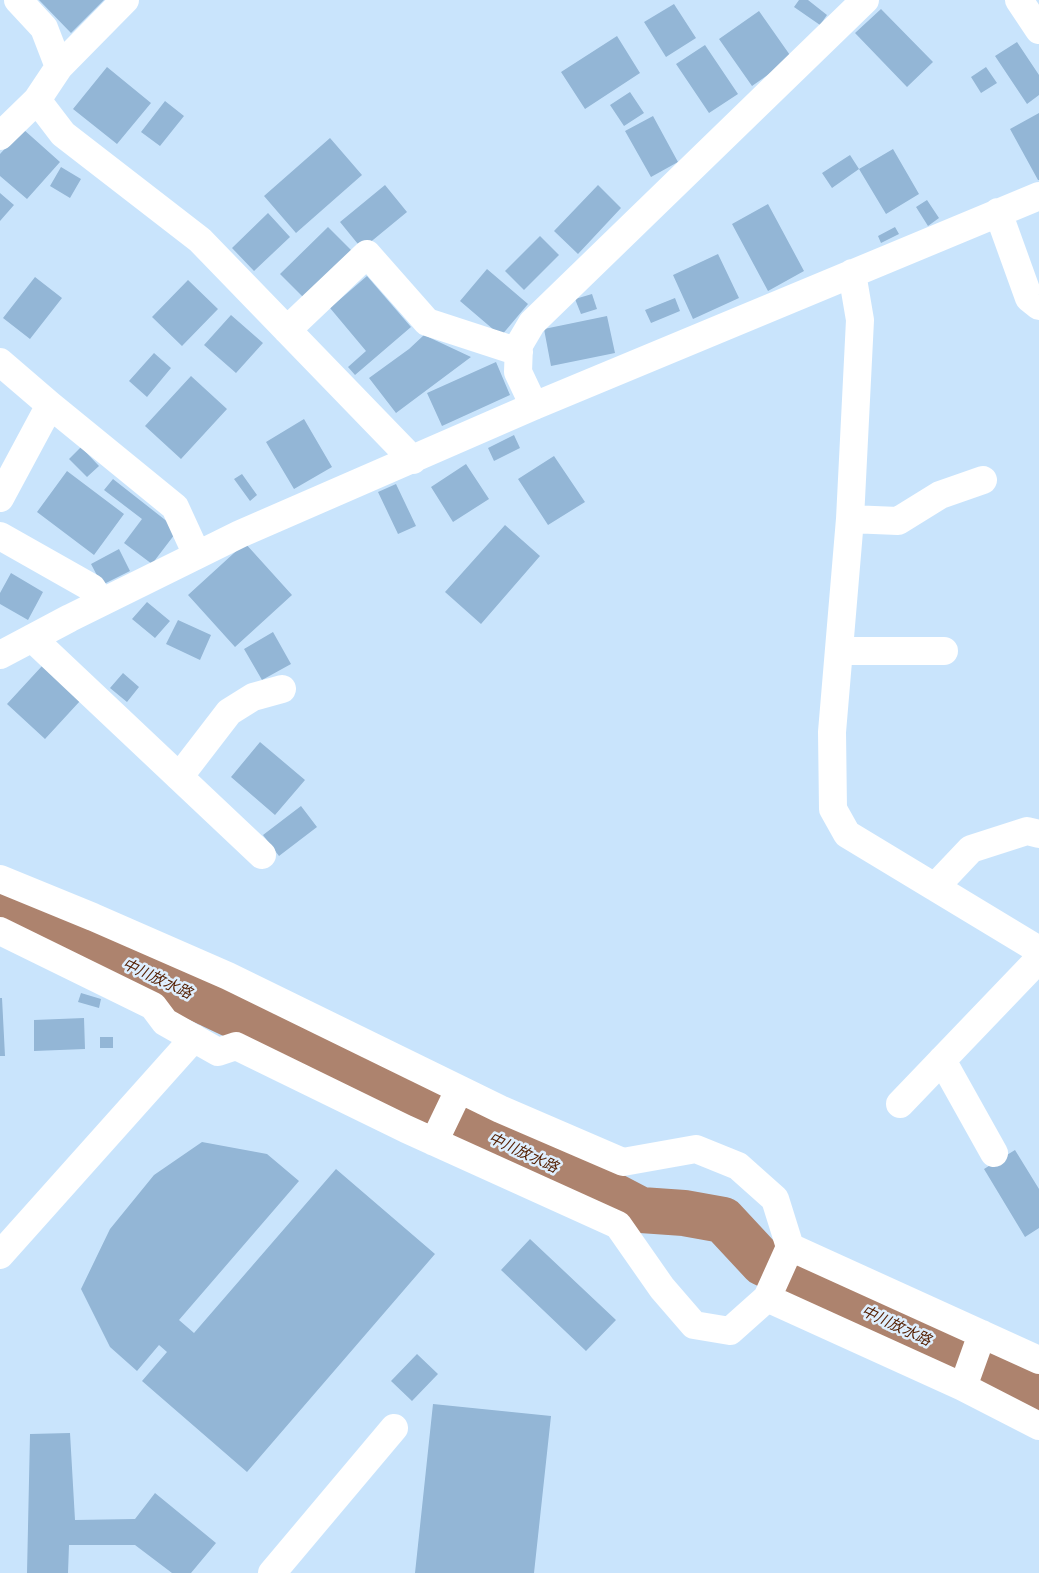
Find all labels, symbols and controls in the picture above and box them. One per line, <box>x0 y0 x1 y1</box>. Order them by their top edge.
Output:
water label: 中川放水路 <box>119 955 195 1003</box>
water label: 中川放水路 <box>485 1129 561 1177</box>
water label: 中川放水路 <box>858 1302 934 1350</box>

